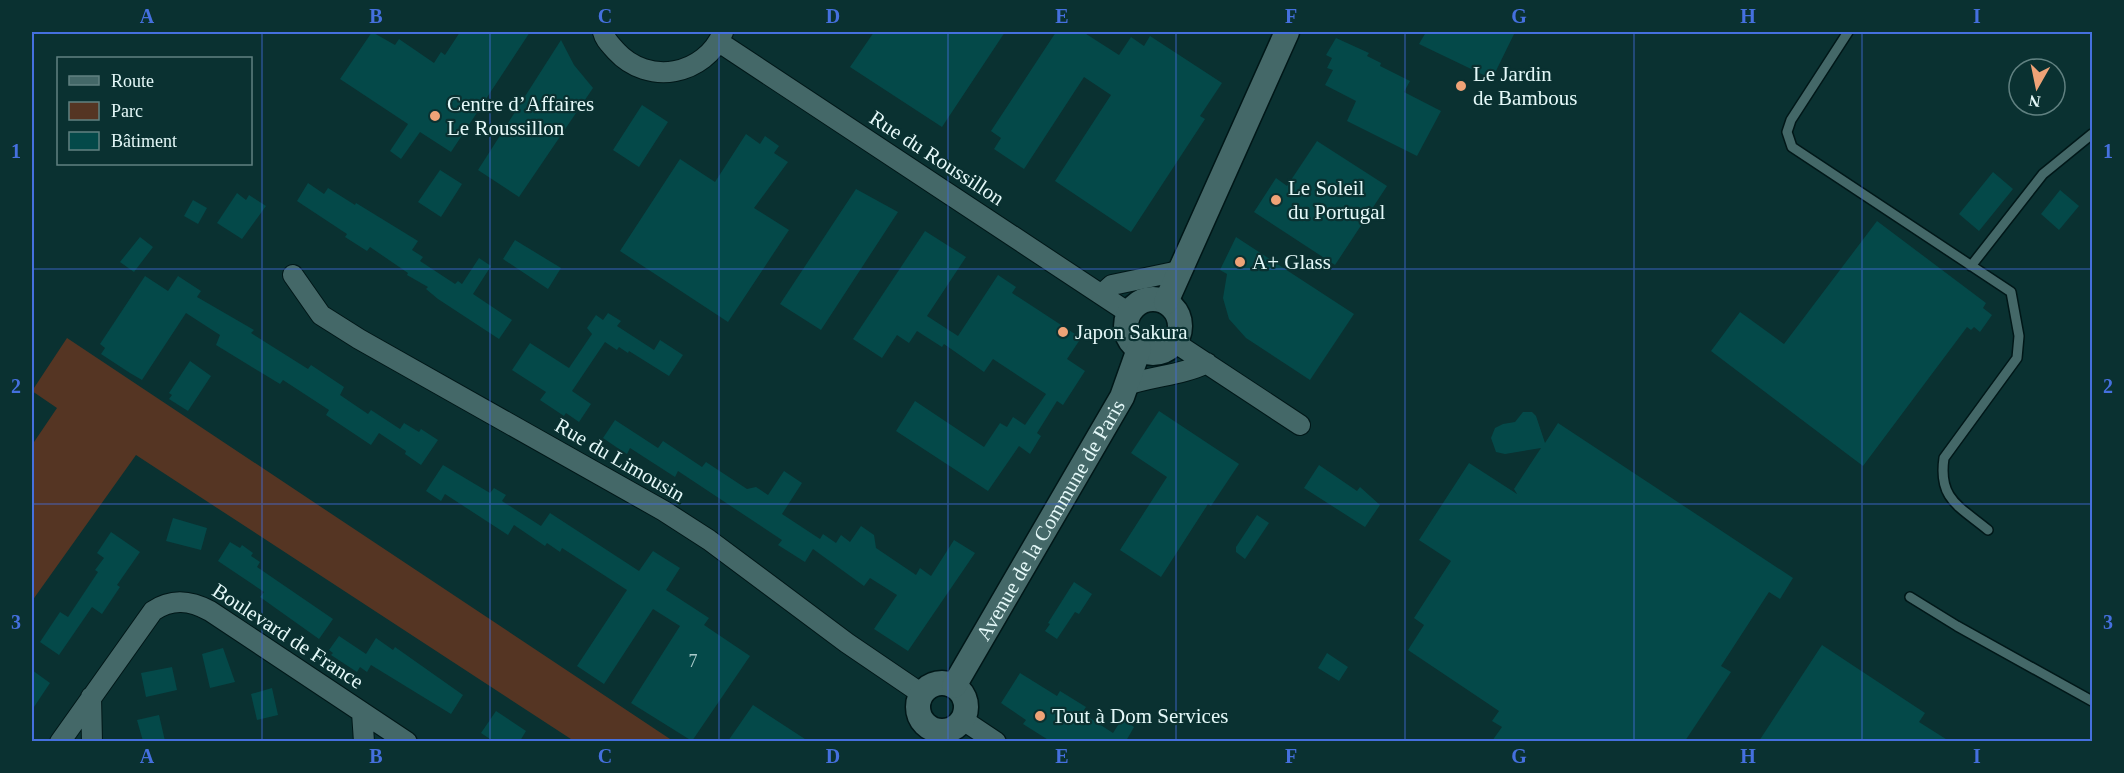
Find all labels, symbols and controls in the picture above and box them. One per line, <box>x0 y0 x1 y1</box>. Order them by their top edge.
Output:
text: A <box>140 5 155 27</box>
text: B <box>369 5 383 27</box>
text: C <box>598 5 612 27</box>
text: D <box>826 5 840 27</box>
text: E <box>1055 5 1069 27</box>
text: F <box>1285 5 1297 27</box>
text: G <box>1511 5 1527 27</box>
text: H <box>1740 5 1756 27</box>
text: I <box>1973 5 1981 27</box>
legend <box>57 57 252 165</box>
north arrow <box>2007 57 2067 117</box>
place label: Le Jardin de Bambous <box>1473 62 1577 110</box>
text: Route <box>111 71 154 91</box>
marker: Le Jardin de Bambous <box>1454 79 1468 93</box>
place label: Centre d’Affaires Le Roussillon <box>447 92 594 140</box>
text: N <box>2027 92 2042 111</box>
text: Parc <box>111 101 143 121</box>
street label: Rue du Roussillon <box>865 106 1009 211</box>
marker: Centre d’Affaires Le Roussillon <box>428 109 442 123</box>
text: Bâtiment <box>111 131 177 151</box>
text: 1 <box>11 140 21 162</box>
text: 1 <box>2103 140 2113 162</box>
place label: Le Soleil du Portugal <box>1288 176 1386 224</box>
marker: Le Soleil du Portugal <box>1269 193 1283 207</box>
place label: A+ Glass <box>1252 250 1331 274</box>
marker: A+ Glass <box>1233 255 1247 269</box>
place label: Japon Sakura <box>1075 320 1188 344</box>
marker: Japon Sakura <box>1056 325 1070 339</box>
text: 2 <box>11 375 21 397</box>
text: 2 <box>2103 375 2113 397</box>
street label: Avenue de la Commune de Paris <box>971 395 1130 645</box>
street label: Rue du Limousin <box>551 413 690 507</box>
street label: Boulevard de France <box>208 578 368 694</box>
text: 3 <box>11 611 21 633</box>
text: 3 <box>2103 611 2113 633</box>
house number: 7 <box>689 651 698 671</box>
place label: Tout à Dom Services <box>1052 704 1228 728</box>
marker: Tout à Dom Services <box>1033 709 1047 723</box>
text: A <box>140 745 155 767</box>
text: B <box>369 745 383 767</box>
text: C <box>598 745 612 767</box>
text: D <box>826 745 840 767</box>
text: E <box>1055 745 1069 767</box>
text: F <box>1285 745 1297 767</box>
text: G <box>1511 745 1527 767</box>
text: H <box>1740 745 1756 767</box>
text: I <box>1973 745 1981 767</box>

